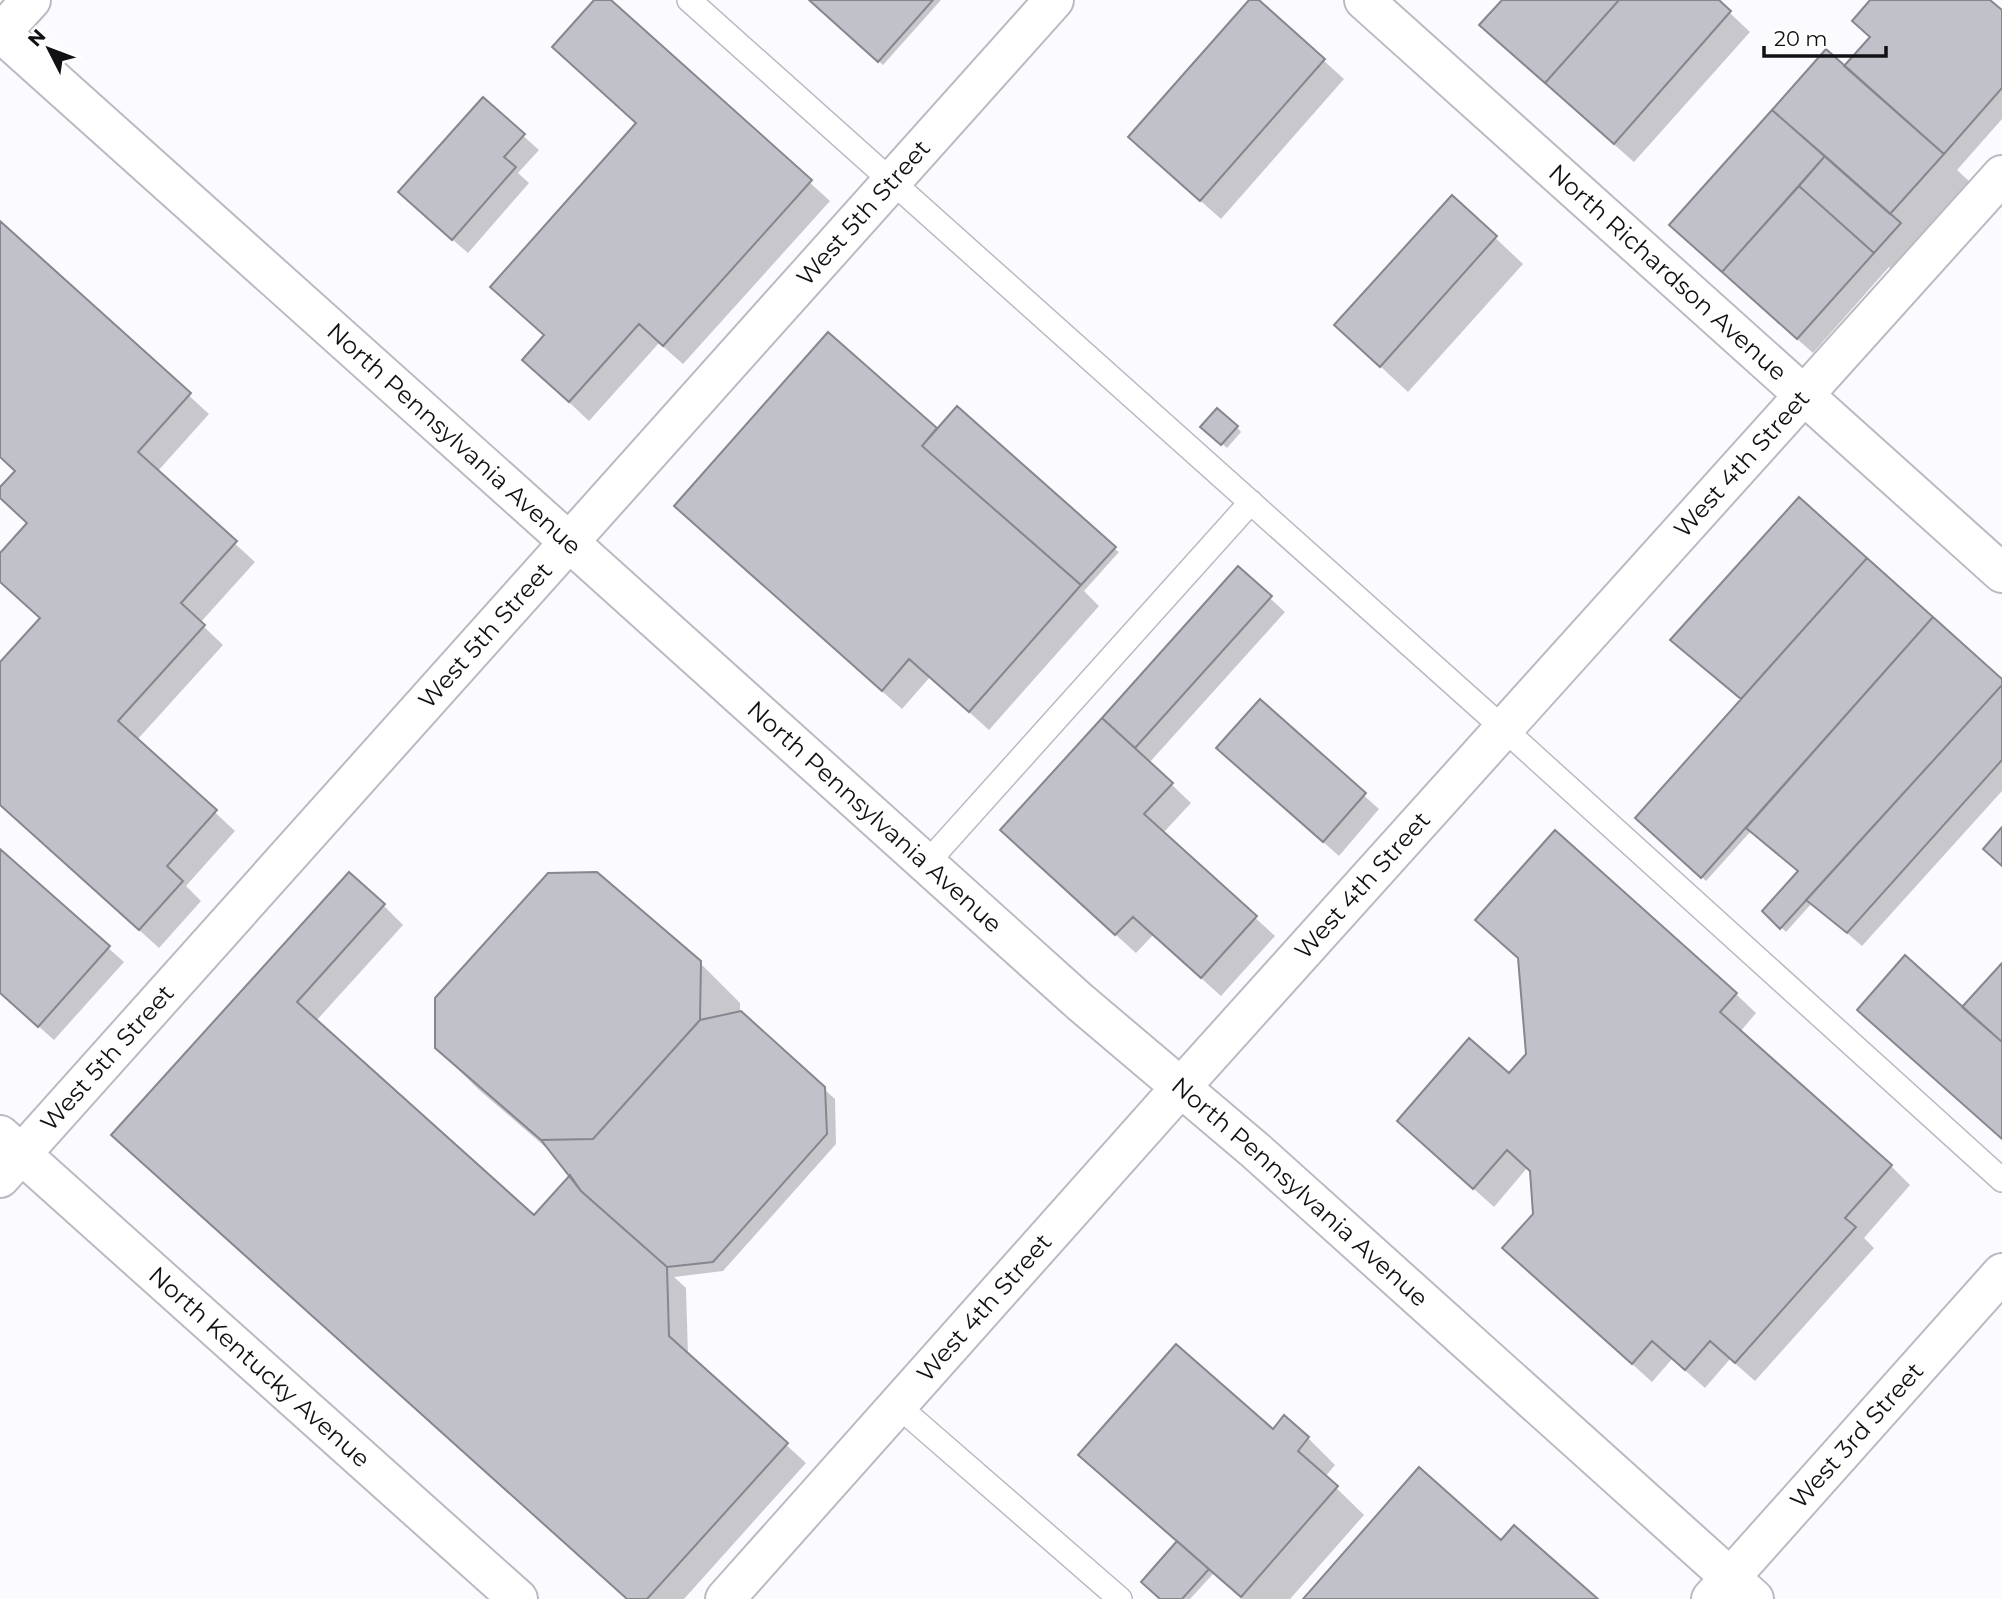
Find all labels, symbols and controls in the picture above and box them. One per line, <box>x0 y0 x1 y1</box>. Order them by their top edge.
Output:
north arrow <box>14 14 84 84</box>
scale bar <box>1764 14 1886 58</box>
text: N <box>23 25 50 51</box>
text: 20 m <box>1774 26 1828 51</box>
street label: West 5th Street <box>790 133 936 292</box>
street label: North Richardson Avenue <box>1543 158 1793 387</box>
street label: North Pennsylvania Avenue <box>321 317 587 561</box>
street label: West 4th Street <box>1668 384 1816 543</box>
street label: West 5th Street <box>412 556 558 714</box>
street label: North Pennsylvania Avenue <box>742 695 1008 939</box>
street label: West 4th Street <box>1288 805 1436 965</box>
street label: West 5th Street <box>34 978 180 1137</box>
street label: North Pennsylvania Avenue <box>1166 1071 1434 1313</box>
street label: West 4th Street <box>911 1227 1058 1387</box>
street label: North Kentucky Avenue <box>143 1260 376 1473</box>
street label: West 3rd Street <box>1784 1356 1929 1514</box>

